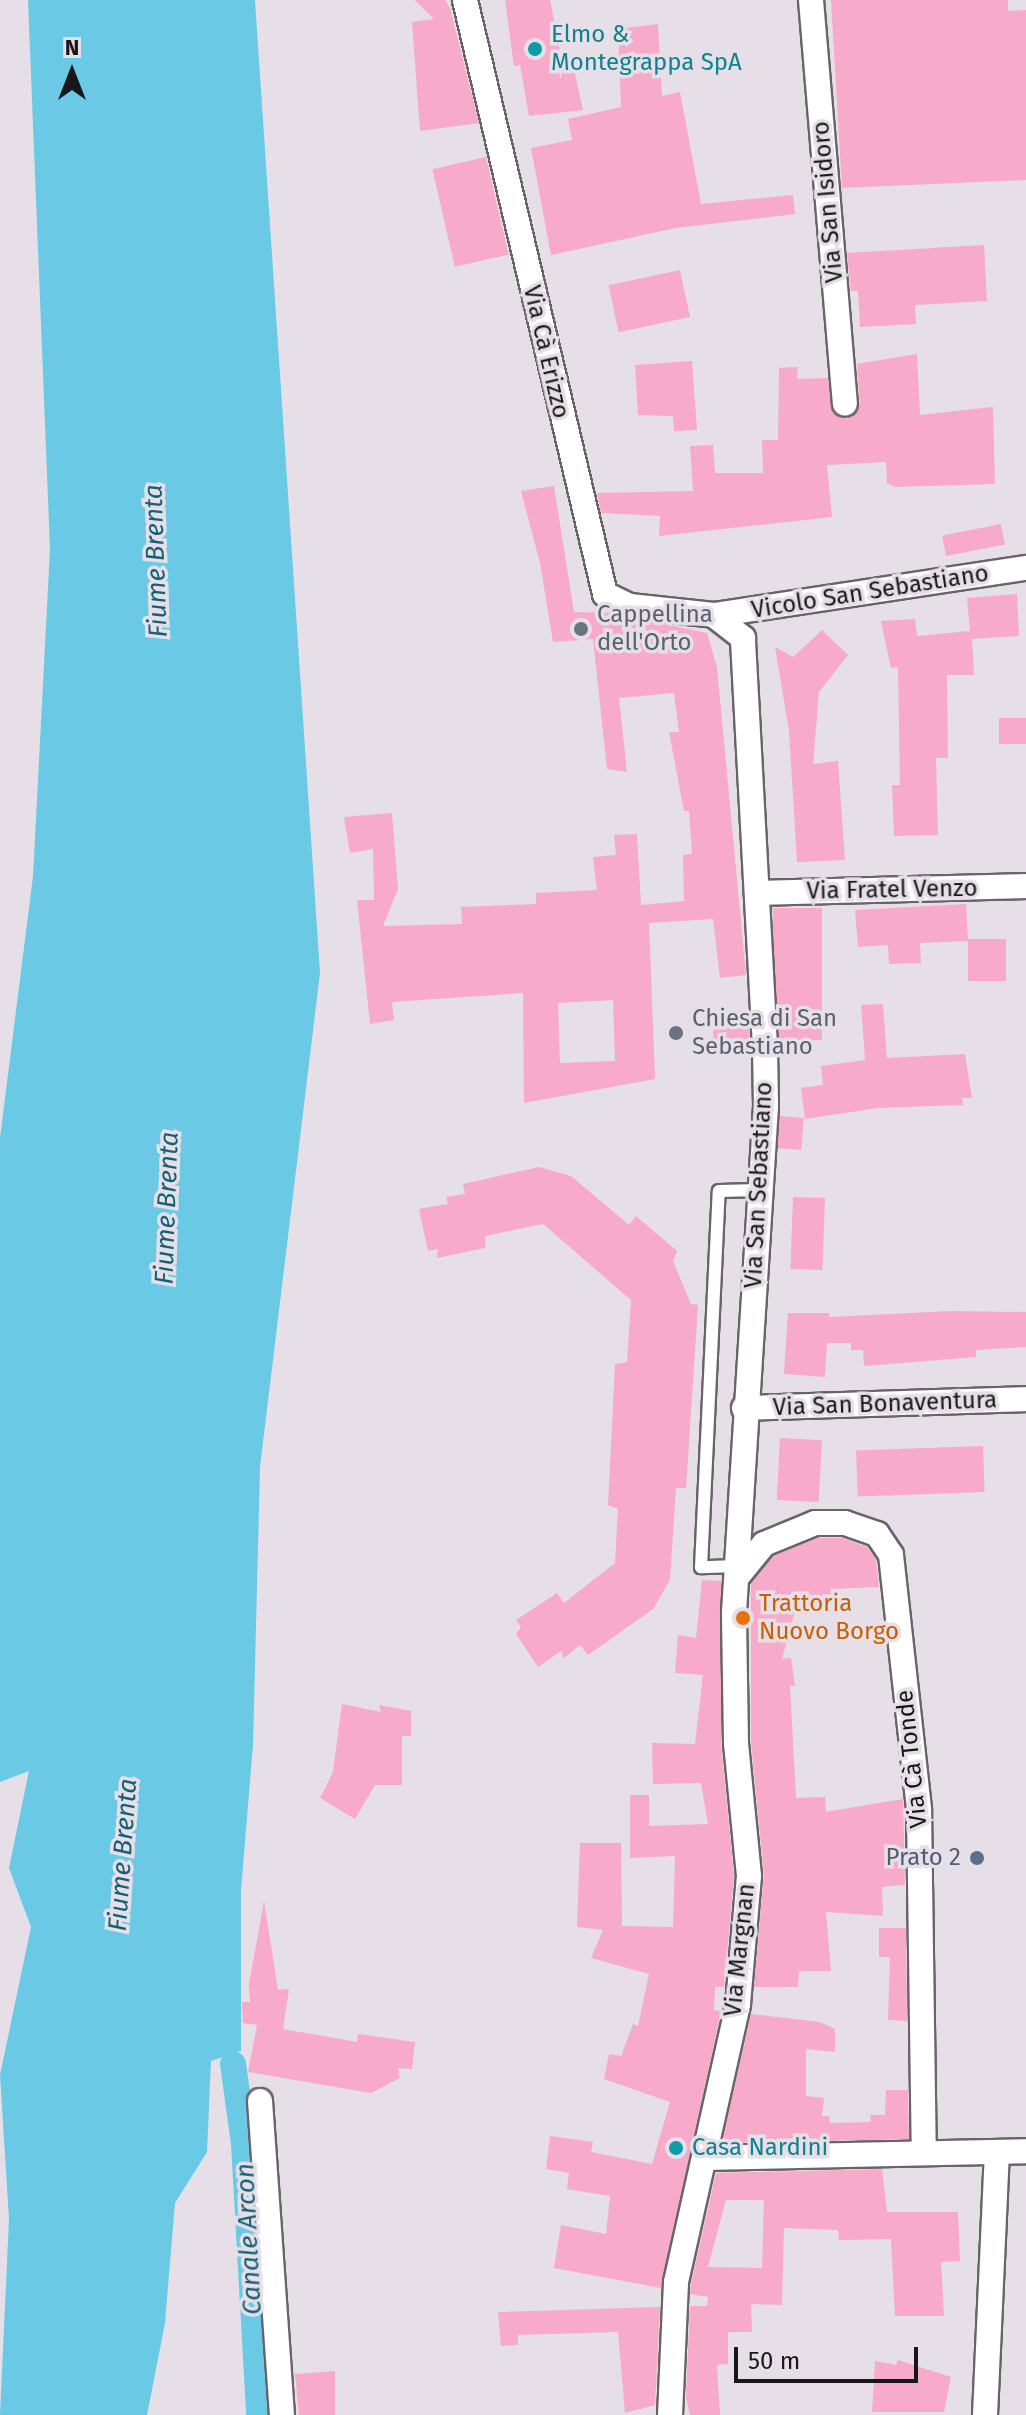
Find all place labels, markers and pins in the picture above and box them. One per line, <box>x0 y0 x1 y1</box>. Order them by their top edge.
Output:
place label: Elmo & Montegrappa SpA <box>551 21 742 77</box>
marker: Elmo & Montegrappa SpA <box>526 40 544 58</box>
place label: Cappellina dell'Orto <box>597 601 713 657</box>
marker: Cappellina dell'Orto <box>572 620 590 638</box>
place label: Chiesa di San Sebastiano <box>692 1005 837 1061</box>
marker: Chiesa di San Sebastiano <box>667 1024 685 1042</box>
place label: Trattoria Nuovo Borgo <box>759 1590 899 1646</box>
marker: Trattoria Nuovo Borgo <box>734 1609 752 1627</box>
place label: Prato 2 <box>885 1844 961 1872</box>
marker: Prato 2 <box>968 1849 986 1867</box>
place label: Casa Nardini <box>692 2134 828 2162</box>
marker: Casa Nardini <box>667 2139 685 2157</box>

